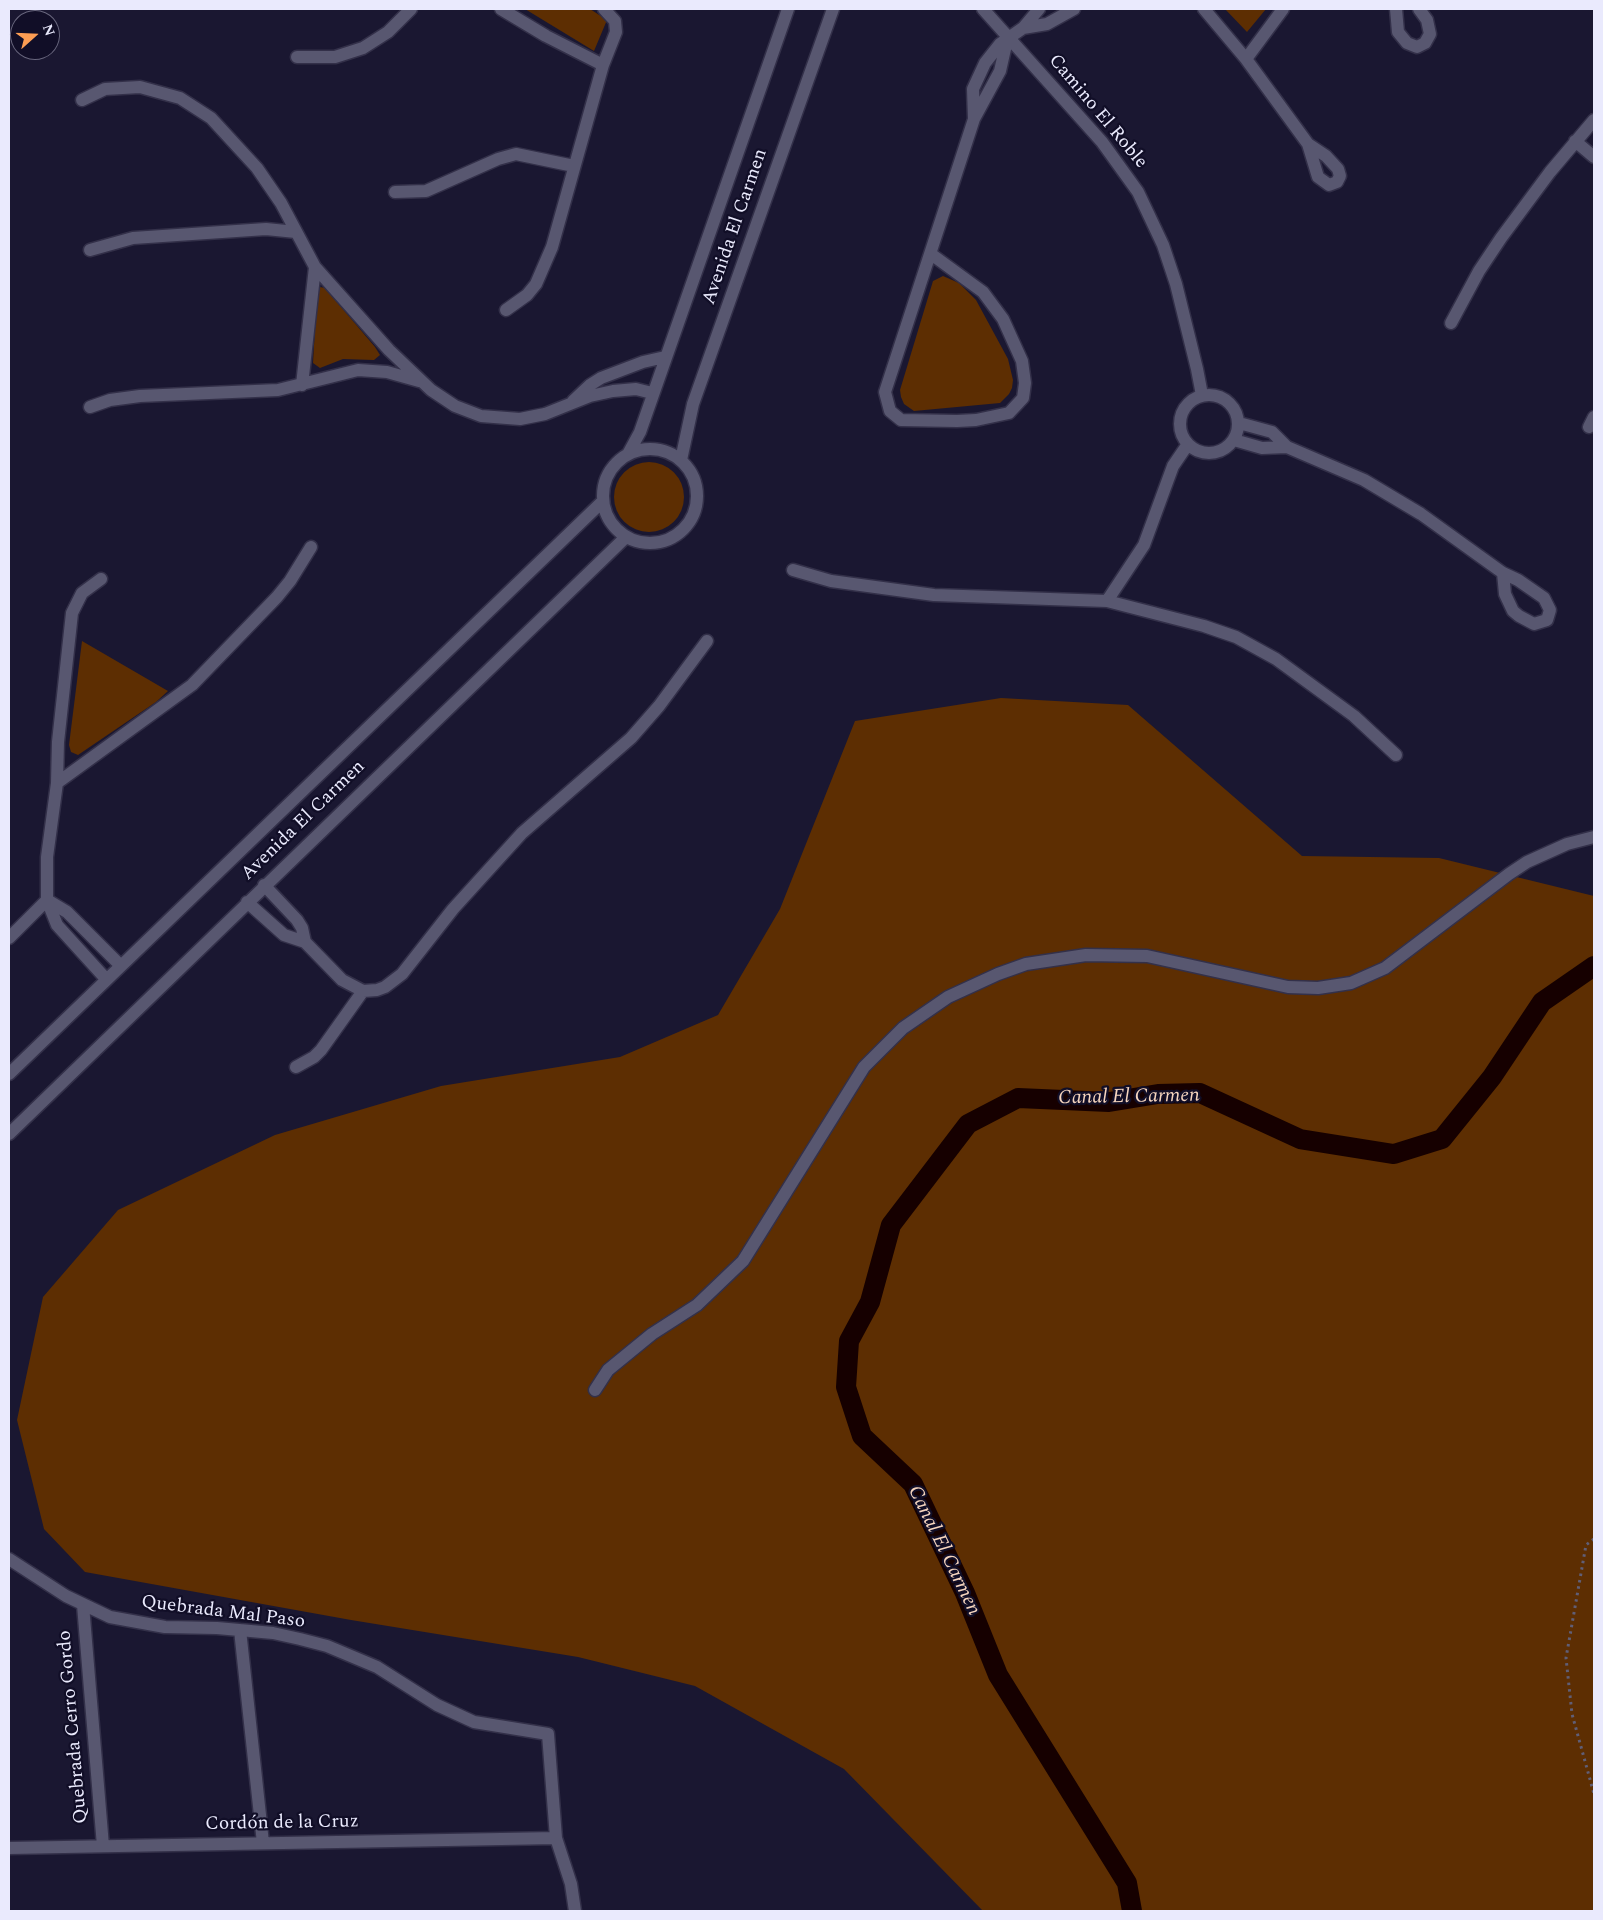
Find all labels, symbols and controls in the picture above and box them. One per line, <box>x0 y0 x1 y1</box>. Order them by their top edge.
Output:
north arrow <box>10 10 60 60</box>
text: N <box>37 21 60 39</box>
street label: Camino El Roble <box>1043 50 1151 174</box>
street label: Avenida El Carmen <box>699 146 773 308</box>
street label: Avenida El Carmen <box>237 756 371 886</box>
water label: Canal El Carmen <box>1058 1085 1200 1111</box>
water label: Canal El Carmen <box>901 1482 985 1620</box>
street label: Quebrada Mal Paso <box>140 1592 306 1634</box>
street label: Quebrada Cerro Gordo <box>54 1629 94 1825</box>
street label: Cordón de la Cruz <box>205 1811 359 1837</box>

